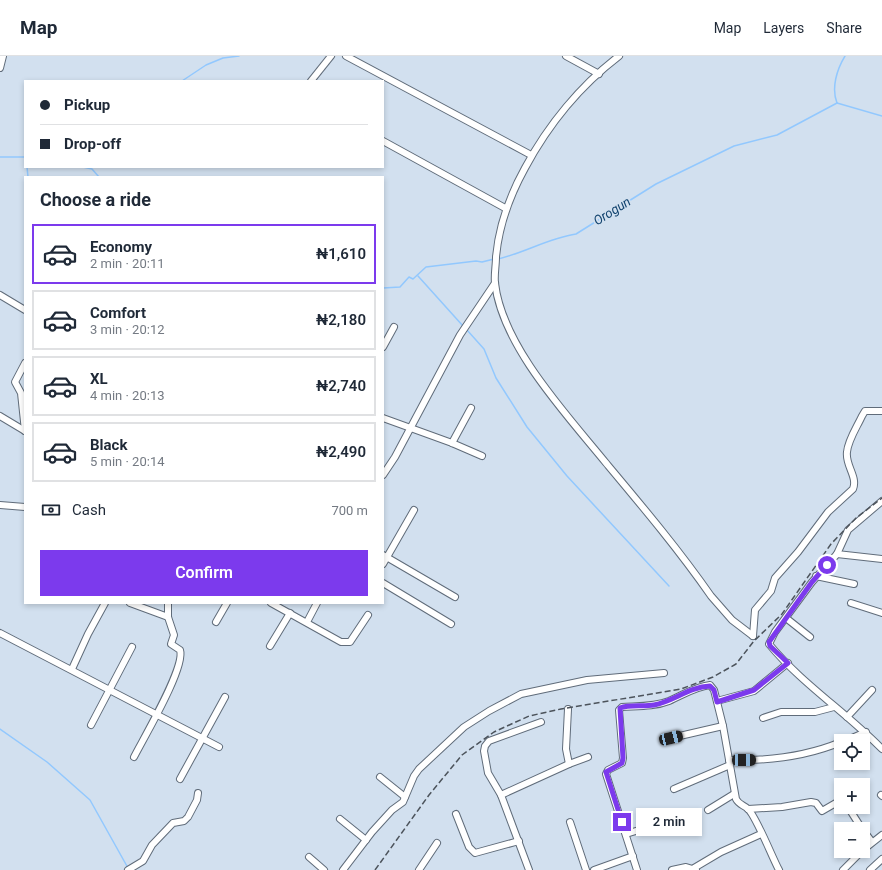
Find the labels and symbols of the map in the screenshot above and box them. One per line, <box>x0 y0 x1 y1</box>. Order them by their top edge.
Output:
water label: Orogun <box>591 194 633 228</box>
route start <box>818 556 836 574</box>
car <box>658 729 684 747</box>
car <box>732 754 756 766</box>
callout: 2 min <box>636 808 702 836</box>
route end <box>613 813 631 831</box>

